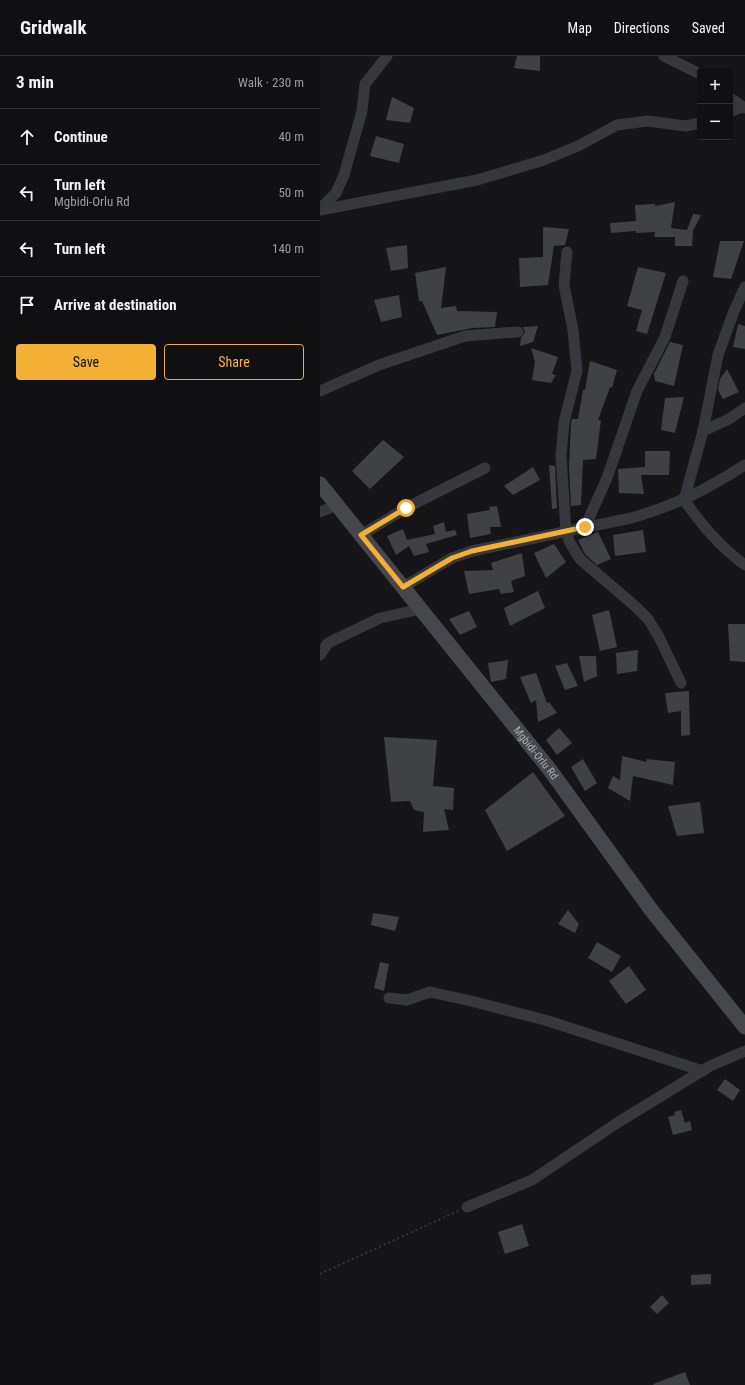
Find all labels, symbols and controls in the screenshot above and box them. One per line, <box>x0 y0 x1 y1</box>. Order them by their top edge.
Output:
text: Gridwalk <box>20 16 86 39</box>
text: Map <box>568 20 592 36</box>
text: Directions <box>614 20 670 36</box>
text: Saved <box>692 20 725 36</box>
map controls <box>697 68 733 140</box>
button: + <box>697 68 733 104</box>
text: 3 min <box>16 72 54 92</box>
text: Walk · 230 m <box>238 75 304 90</box>
button: − <box>697 104 733 140</box>
icon: ahead <box>16 126 38 148</box>
text: Continue <box>54 128 108 146</box>
text: 40 m <box>278 129 304 144</box>
text: Turn left <box>54 176 105 194</box>
icon: left <box>16 182 38 204</box>
text: 50 m <box>278 185 304 200</box>
text: Mgbidi-Orlu Rd <box>54 194 130 209</box>
icon: left <box>16 238 38 260</box>
text: Turn left <box>54 240 105 258</box>
text: 140 m <box>272 241 304 256</box>
icon: arrive <box>16 294 38 316</box>
text: Arrive at destination <box>54 296 177 314</box>
button: Save <box>16 344 156 380</box>
button: Share <box>164 344 304 380</box>
route start <box>397 499 415 517</box>
route end <box>576 518 594 536</box>
street label: Mgbidi-Orlu Rd <box>511 724 561 782</box>

